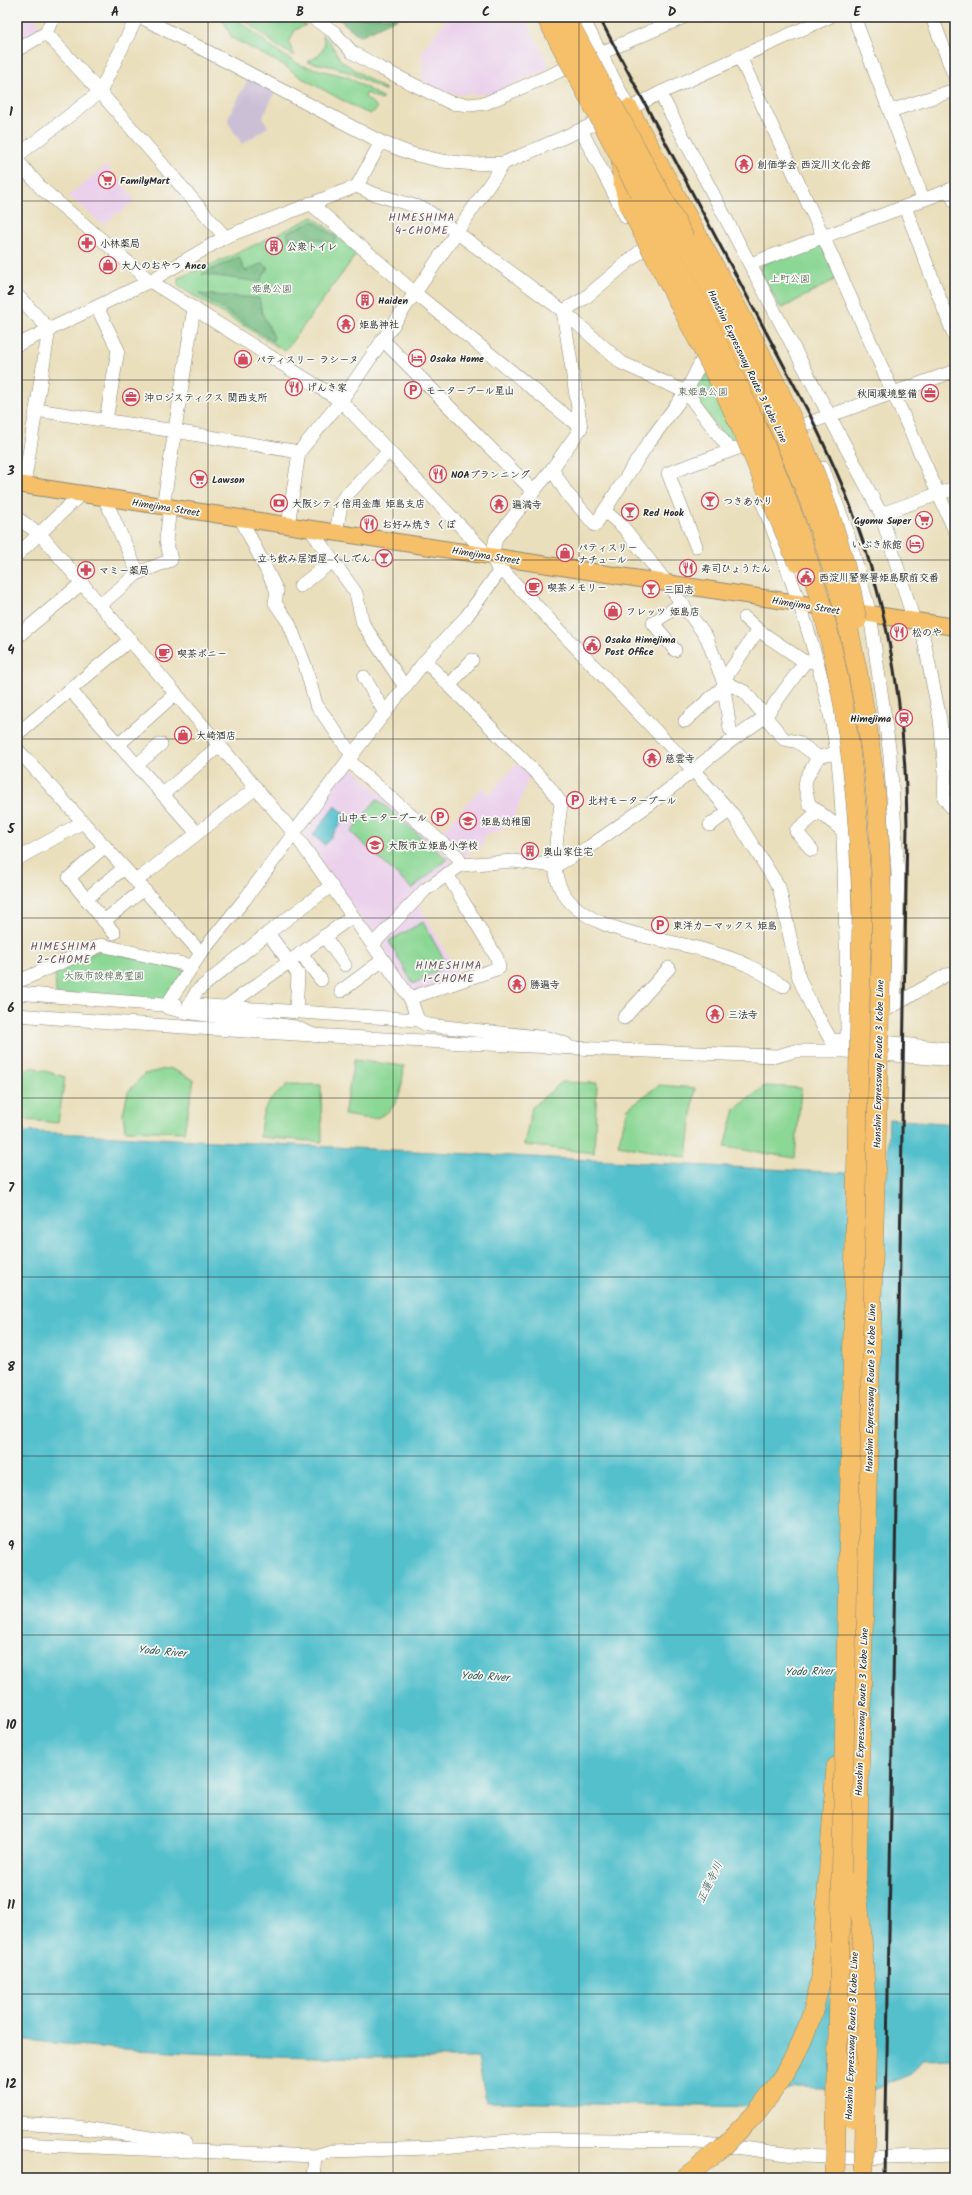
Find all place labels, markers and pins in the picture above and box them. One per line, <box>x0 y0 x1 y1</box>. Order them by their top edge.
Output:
temple icon: 創価学会 西淀川文化会館 <box>734 154 754 174</box>
place label: 創価学会 西淀川文化会館 <box>757 157 871 173</box>
supermarket icon: FamilyMart <box>97 170 117 190</box>
place label: FamilyMart <box>120 173 170 189</box>
pharmacy icon: 小林薬局 <box>77 233 97 253</box>
place label: 小林薬局 <box>100 236 140 252</box>
building icon: 公衆トイレ <box>264 236 284 256</box>
place label: 公衆トイレ <box>287 239 337 255</box>
shop icon: 大人のおやつ Anco <box>98 255 118 275</box>
place label: 大人のおやつ Anco <box>121 258 206 274</box>
building icon: Haiden <box>355 290 375 310</box>
place label: Haiden <box>378 293 408 309</box>
temple icon: 姫島神社 <box>336 314 356 334</box>
place label: 姫島神社 <box>359 317 399 333</box>
hotel icon: Osaka Home <box>407 348 427 368</box>
shop icon: パティスリー ラシーヌ <box>233 349 253 369</box>
place label: Osaka Home <box>430 351 484 367</box>
place label: パティスリー ラシーヌ <box>256 352 359 368</box>
restaurant icon: げんき家 <box>284 377 304 397</box>
place label: げんき家 <box>307 380 347 396</box>
parking icon: モータープール星山 <box>403 380 423 400</box>
place label: モータープール星山 <box>426 383 515 399</box>
office icon: 秋岡環境整備 <box>920 383 940 403</box>
place label: 秋岡環境整備 <box>857 386 917 402</box>
office icon: 沖ロジスティクス 関西支所 <box>121 387 141 407</box>
place label: 沖ロジスティクス 関西支所 <box>144 390 267 406</box>
restaurant icon: NOAプランニング <box>428 464 448 484</box>
place label: NOAプランニング <box>451 467 530 483</box>
supermarket icon: Lawson <box>189 469 209 489</box>
place label: Lawson <box>212 472 245 488</box>
bar icon: つきあかり <box>700 491 720 511</box>
bank icon: 大阪シティ信用金庫 姫島支店 <box>269 493 289 513</box>
temple icon: 遍満寺 <box>489 494 509 514</box>
place label: つきあかり <box>723 494 773 510</box>
place label: 大阪シティ信用金庫 姫島支店 <box>292 496 425 512</box>
place label: 遍満寺 <box>512 497 542 513</box>
bar icon: Red Hook <box>620 502 640 522</box>
place label: Red Hook <box>643 505 685 521</box>
supermarket icon: Gyomu Super <box>914 510 934 530</box>
place label: Gyomu Super <box>854 513 911 529</box>
restaurant icon: お好み焼き くぼ <box>359 514 379 534</box>
place label: お好み焼き くぼ <box>382 517 456 533</box>
hotel icon: いぶき旅館 <box>905 534 925 554</box>
place label: いぶき旅館 <box>852 537 902 553</box>
place label: パティスリー ナチュール <box>578 540 637 568</box>
shop icon: パティスリー ナチュール <box>555 543 575 563</box>
bar icon: 立ち飲み居酒屋 くしでん <box>374 548 394 568</box>
place label: 立ち飲み居酒屋 くしでん <box>258 551 371 567</box>
restaurant icon: 寿司ひょうたん <box>678 558 698 578</box>
pharmacy icon: マミー薬局 <box>76 560 96 580</box>
place label: 寿司ひょうたん <box>701 561 771 577</box>
place label: マミー薬局 <box>99 563 149 579</box>
public building icon: 西淀川警察署姫島駅前交番 <box>796 567 816 587</box>
place label: 西淀川警察署姫島駅前交番 <box>819 570 939 586</box>
cafe icon: 喫茶メモリー <box>524 577 544 597</box>
bar icon: 三国志 <box>641 579 661 599</box>
place label: 喫茶メモリー <box>547 580 607 596</box>
place label: 三国志 <box>664 582 694 598</box>
shop icon: フレッツ 姫島店 <box>603 601 623 621</box>
place label: フレッツ 姫島店 <box>626 604 700 620</box>
restaurant icon: 松のや <box>889 622 909 642</box>
place label: 松のや <box>912 625 942 641</box>
place label: Osaka Himejima Post Office <box>605 632 676 660</box>
public building icon: Osaka Himejima Post Office <box>582 635 602 655</box>
cafe icon: 喫茶ポニー <box>154 643 174 663</box>
place label: 喫茶ポニー <box>177 646 227 662</box>
station icon: Himejima <box>894 708 914 728</box>
place label: Himejima <box>850 711 891 727</box>
shop icon: 大崎酒店 <box>173 725 193 745</box>
place label: 大崎酒店 <box>196 728 236 744</box>
temple icon: 慈雲寺 <box>642 748 662 768</box>
place label: 慈雲寺 <box>665 751 695 767</box>
parking icon: 北村モータープール <box>565 790 585 810</box>
place label: 北村モータープール <box>588 793 677 809</box>
parking icon: 山中モータープール <box>430 807 450 827</box>
place label: 山中モータープール <box>338 810 427 826</box>
school or university icon: 姫島幼稚園 <box>458 811 478 831</box>
place label: 姫島幼稚園 <box>481 814 531 830</box>
school or university icon: 大阪市立姫島小学校 <box>365 835 385 855</box>
place label: 大阪市立姫島小学校 <box>388 838 478 854</box>
building icon: 奥山家住宅 <box>520 841 540 861</box>
place label: 奥山家住宅 <box>543 844 593 860</box>
parking icon: 東洋カーマックス 姫島 <box>650 915 670 935</box>
place label: 東洋カーマックス 姫島 <box>673 918 777 934</box>
temple icon: 勝遍寺 <box>507 974 527 994</box>
place label: 勝遍寺 <box>530 977 560 993</box>
temple icon: 三法寺 <box>705 1004 725 1024</box>
place label: 三法寺 <box>728 1007 758 1023</box>

